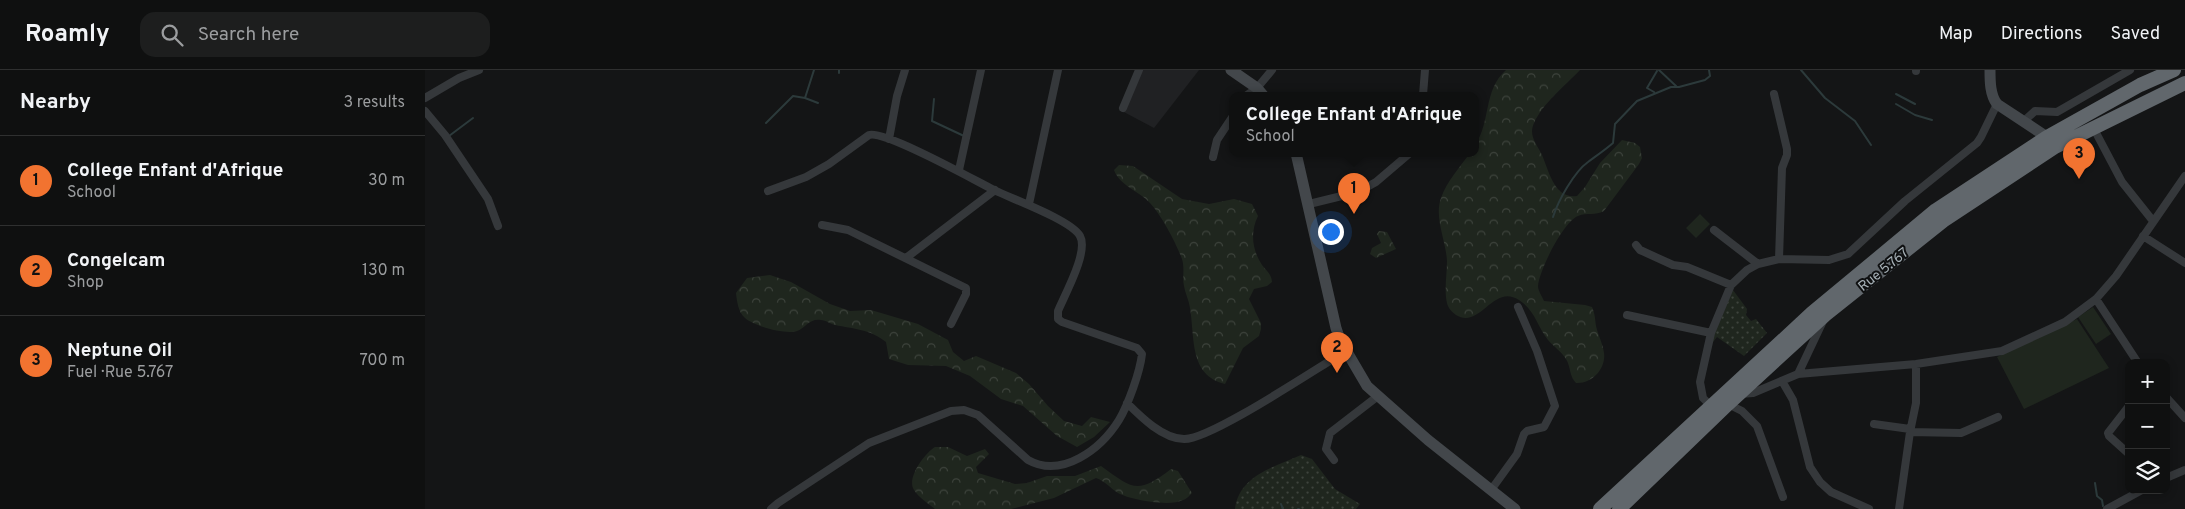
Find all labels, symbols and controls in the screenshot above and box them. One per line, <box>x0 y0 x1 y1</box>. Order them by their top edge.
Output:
search box <box>140 12 490 57</box>
text: Roamly <box>25 20 110 50</box>
icon: search <box>158 21 186 49</box>
text: Search here <box>198 23 299 47</box>
text: Map <box>1939 23 1973 46</box>
text: Directions <box>2001 23 2083 46</box>
text: Saved <box>2111 23 2160 46</box>
text: Nearby <box>20 89 91 116</box>
popup <box>1229 92 1479 157</box>
text: 3 results <box>343 93 405 113</box>
text: College Enfant d'Afrique <box>1246 103 1462 127</box>
text: School <box>1246 127 1295 147</box>
pin: 3 <box>2063 138 2095 179</box>
text: College Enfant d'Afrique <box>67 159 283 183</box>
text: 1 <box>33 171 39 191</box>
text: 30 m <box>368 171 405 191</box>
pin: 1 <box>1338 173 1370 214</box>
text: School <box>67 183 116 203</box>
your location <box>1318 219 1344 245</box>
street label: Rue 5.767 <box>1855 245 1913 296</box>
text: Congelcam <box>67 249 165 273</box>
text: 2 <box>31 261 41 281</box>
text: 130 m <box>362 261 405 281</box>
text: Shop <box>67 273 104 293</box>
pin: 2 <box>1321 332 1353 373</box>
text: Neptune Oil <box>67 339 172 363</box>
text: 3 <box>31 351 41 371</box>
text: 700 m <box>359 351 405 371</box>
map controls <box>2125 359 2170 494</box>
button: + <box>2125 359 2170 404</box>
text: Fuel · Rue 5.767 <box>67 363 173 383</box>
button: − <box>2125 404 2170 449</box>
button: layers <box>2125 449 2170 494</box>

